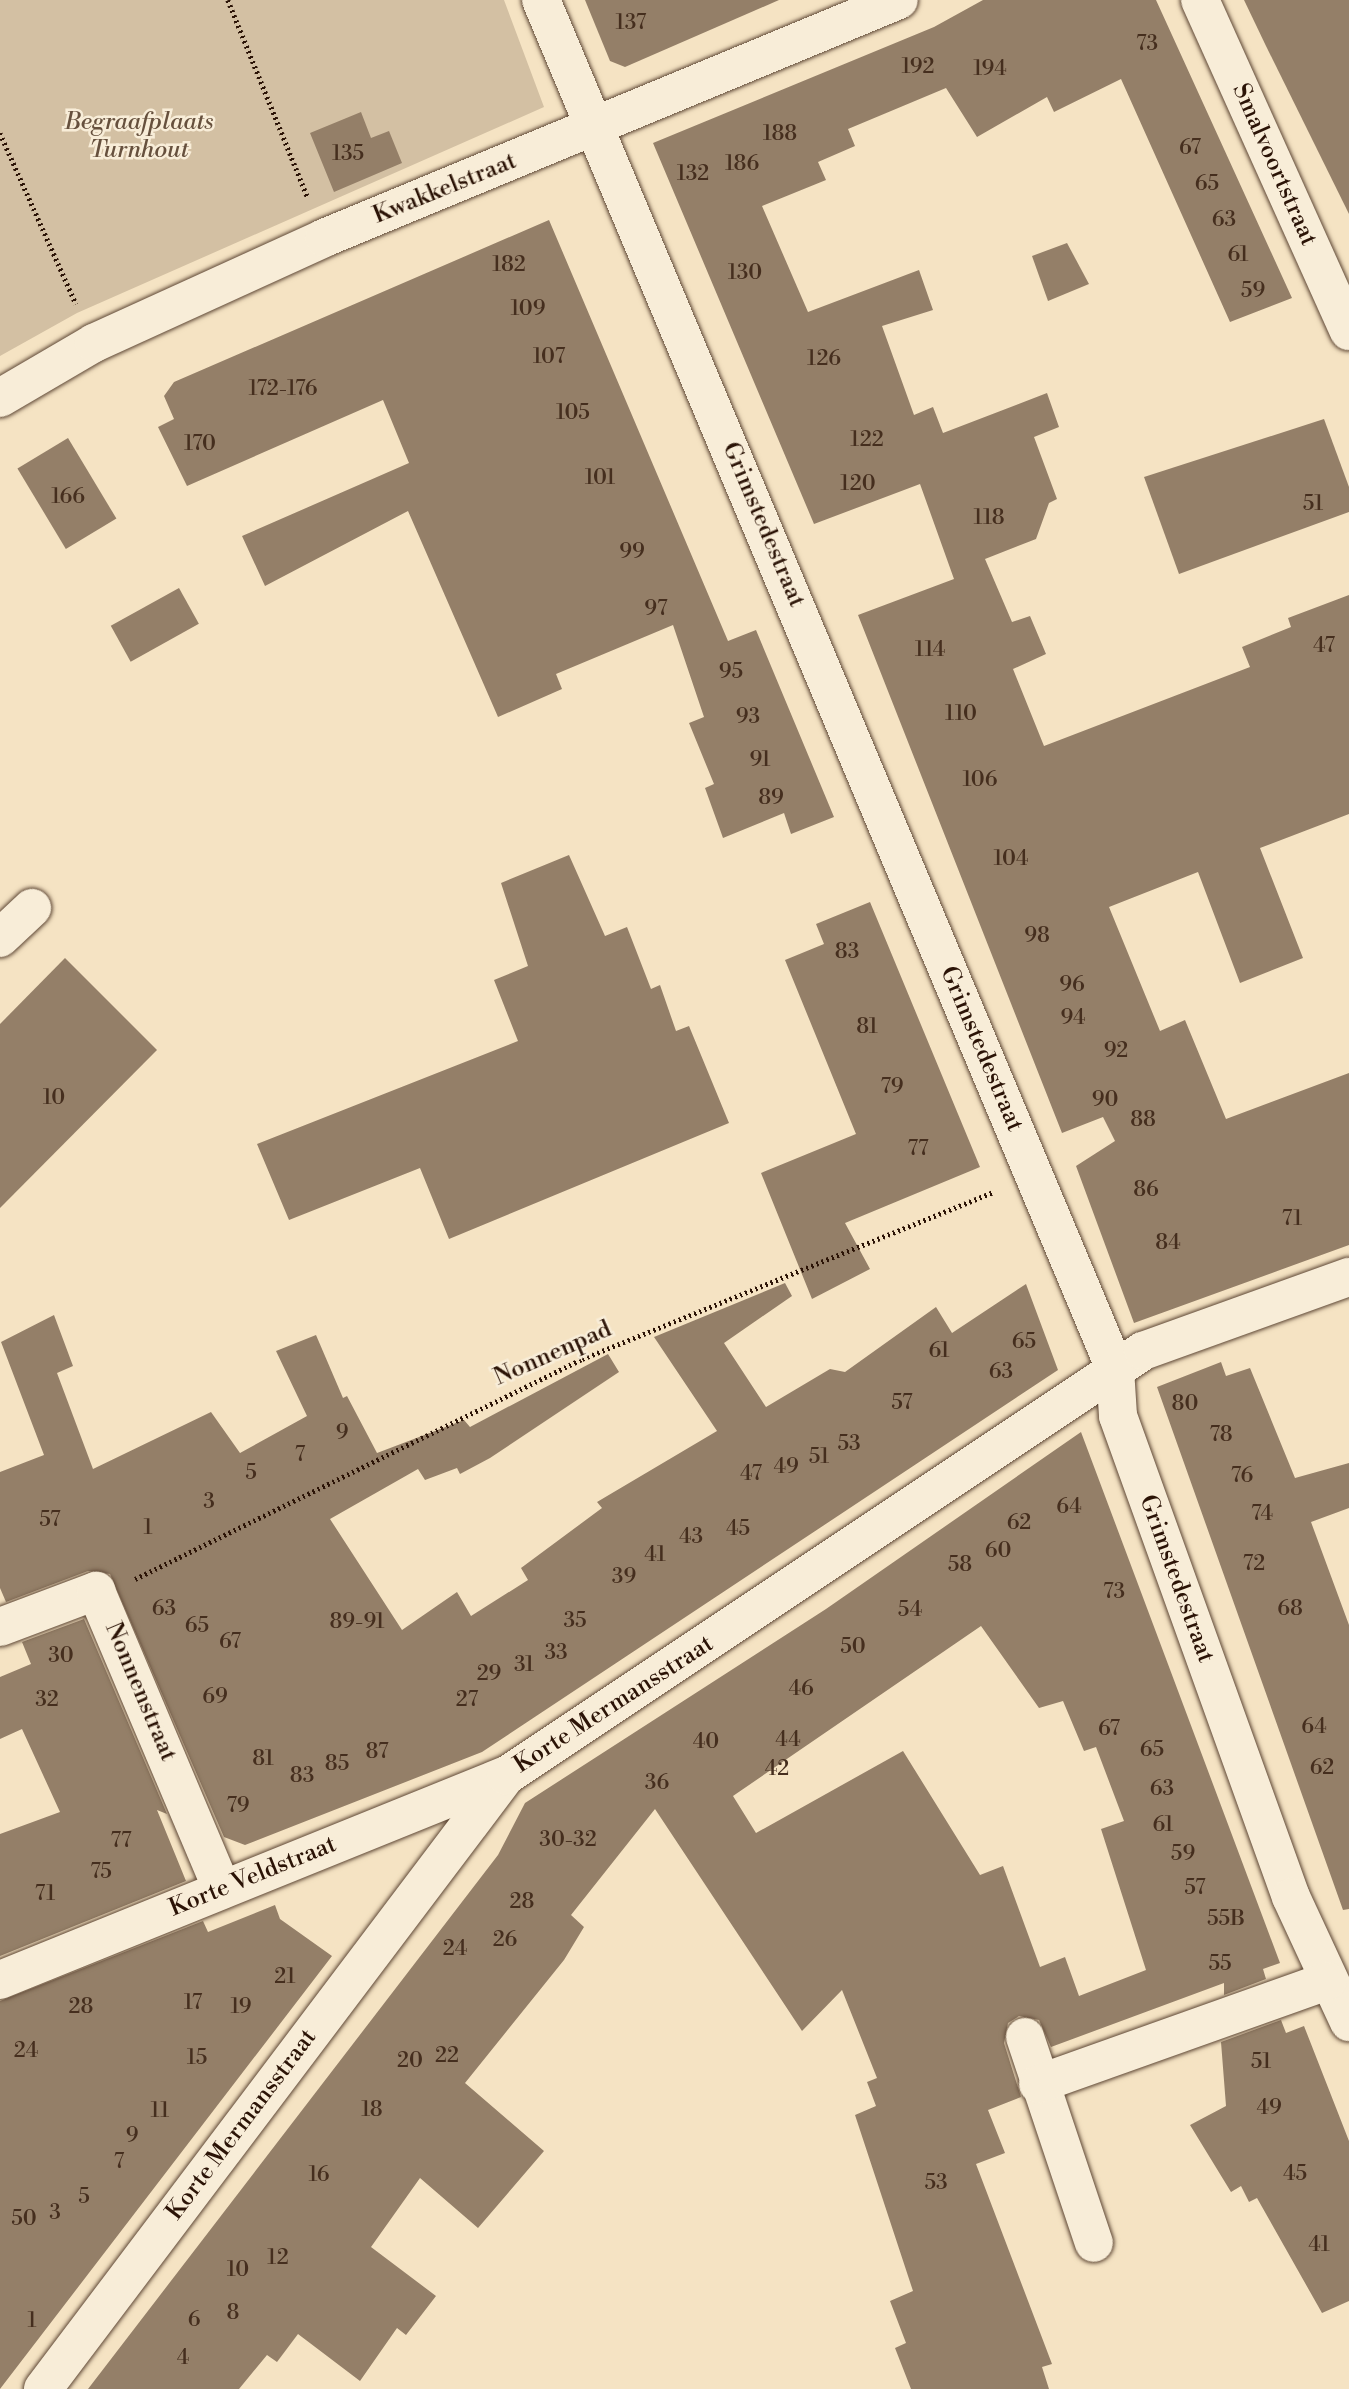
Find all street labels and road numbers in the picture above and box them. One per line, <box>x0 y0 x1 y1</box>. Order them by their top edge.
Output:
street label: Smalvoortstraat <box>1225 79 1323 251</box>
street label: Kwakkelstraat <box>369 147 521 231</box>
street label: Grimstedestraat <box>715 438 811 612</box>
street label: Grimstedestraat <box>933 962 1029 1136</box>
street label: Nonnenpad <box>490 1315 616 1393</box>
street label: Grimstedestraat <box>1132 1491 1220 1667</box>
street label: Nonnenstraat <box>98 1618 182 1766</box>
street label: Korte Mermansstraat <box>509 1630 719 1780</box>
street label: Korte Veldstraat <box>165 1830 341 1924</box>
street label: Korte Mermansstraat <box>161 2024 323 2226</box>

